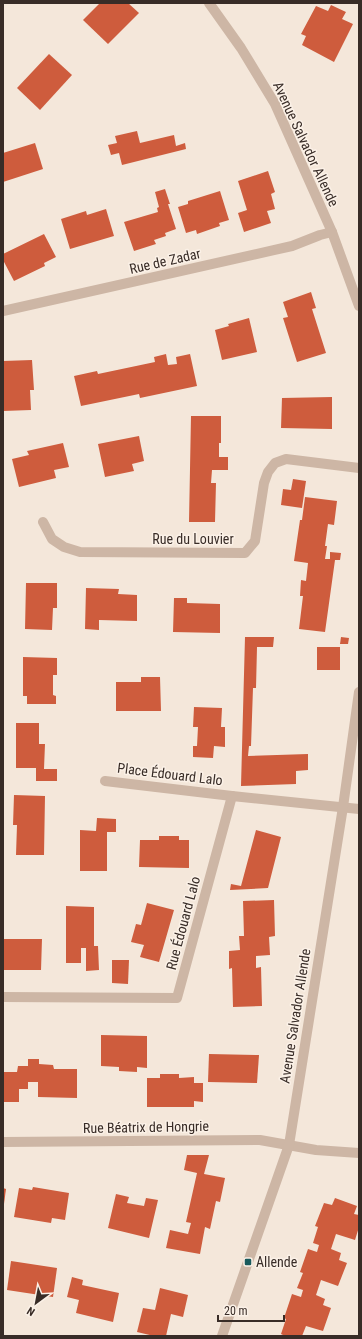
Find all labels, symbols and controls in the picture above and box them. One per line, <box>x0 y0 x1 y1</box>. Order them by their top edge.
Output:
street label: Avenue Salvador Allende <box>270 79 342 209</box>
street label: Rue de Zadar <box>128 245 202 277</box>
street label: Rue du Louvier <box>152 531 234 547</box>
street label: Place Édouard Lalo <box>116 759 224 788</box>
street label: Rue Édouard Lalo <box>162 874 203 972</box>
street label: Avenue Salvador Allende <box>276 947 314 1084</box>
street label: Rue Béatrix de Hongrie <box>83 1118 210 1136</box>
place label: Allende <box>256 1254 298 1270</box>
marker: Allende <box>243 1257 253 1267</box>
north arrow <box>16 1283 56 1323</box>
scale bar <box>218 1297 284 1323</box>
text: N <box>24 1304 37 1318</box>
text: 20 m <box>224 1304 248 1318</box>

